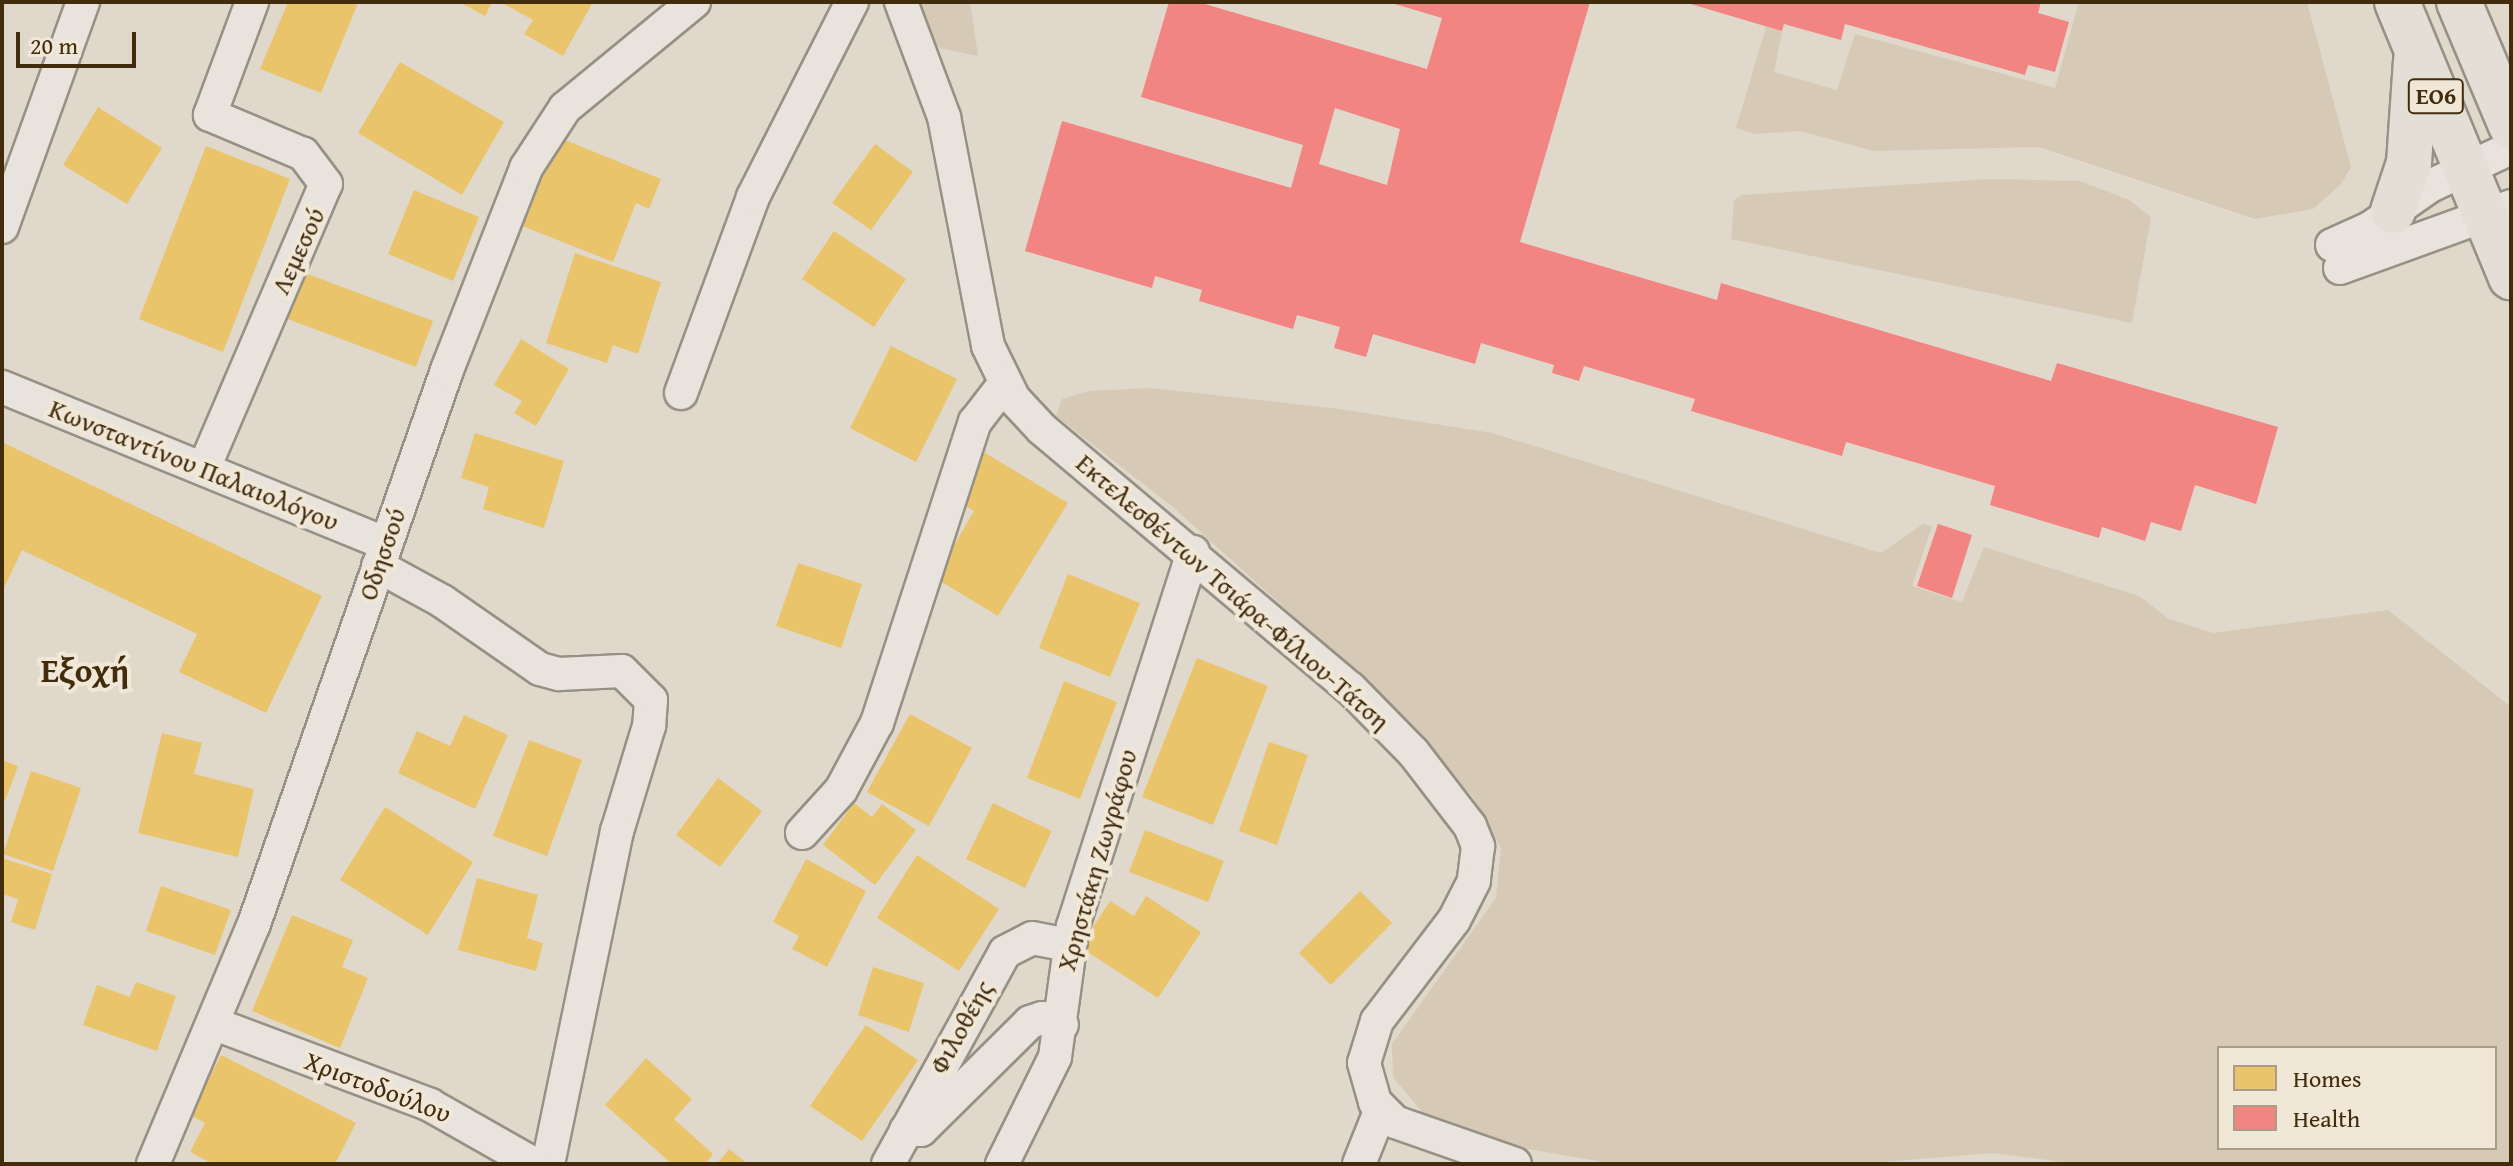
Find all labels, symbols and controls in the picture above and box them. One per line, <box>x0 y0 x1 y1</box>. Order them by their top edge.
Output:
scale bar <box>20 16 140 66</box>
text: 20 m <box>30 28 78 63</box>
road number: ΕΟ6 <box>2406 76 2466 116</box>
street label: Λεμεσού <box>264 203 332 299</box>
street label: Κωνσταντίνου Παλαιολόγου <box>45 393 343 537</box>
street label: Εκτελεσθέντων Τσιάρα-Φίλιου-Τάτση <box>1070 447 1396 737</box>
street label: Οδησσού <box>352 504 412 604</box>
district label: Εξοχή <box>41 650 129 690</box>
street label: Χρηστάκη Ζωγράφου <box>1050 745 1144 975</box>
street label: Φιλοθέης <box>923 975 999 1079</box>
street label: Χριστοδούλου <box>300 1045 456 1129</box>
legend <box>2217 1046 2497 1150</box>
text: Homes <box>2293 1061 2362 1096</box>
text: Health <box>2293 1101 2360 1136</box>

